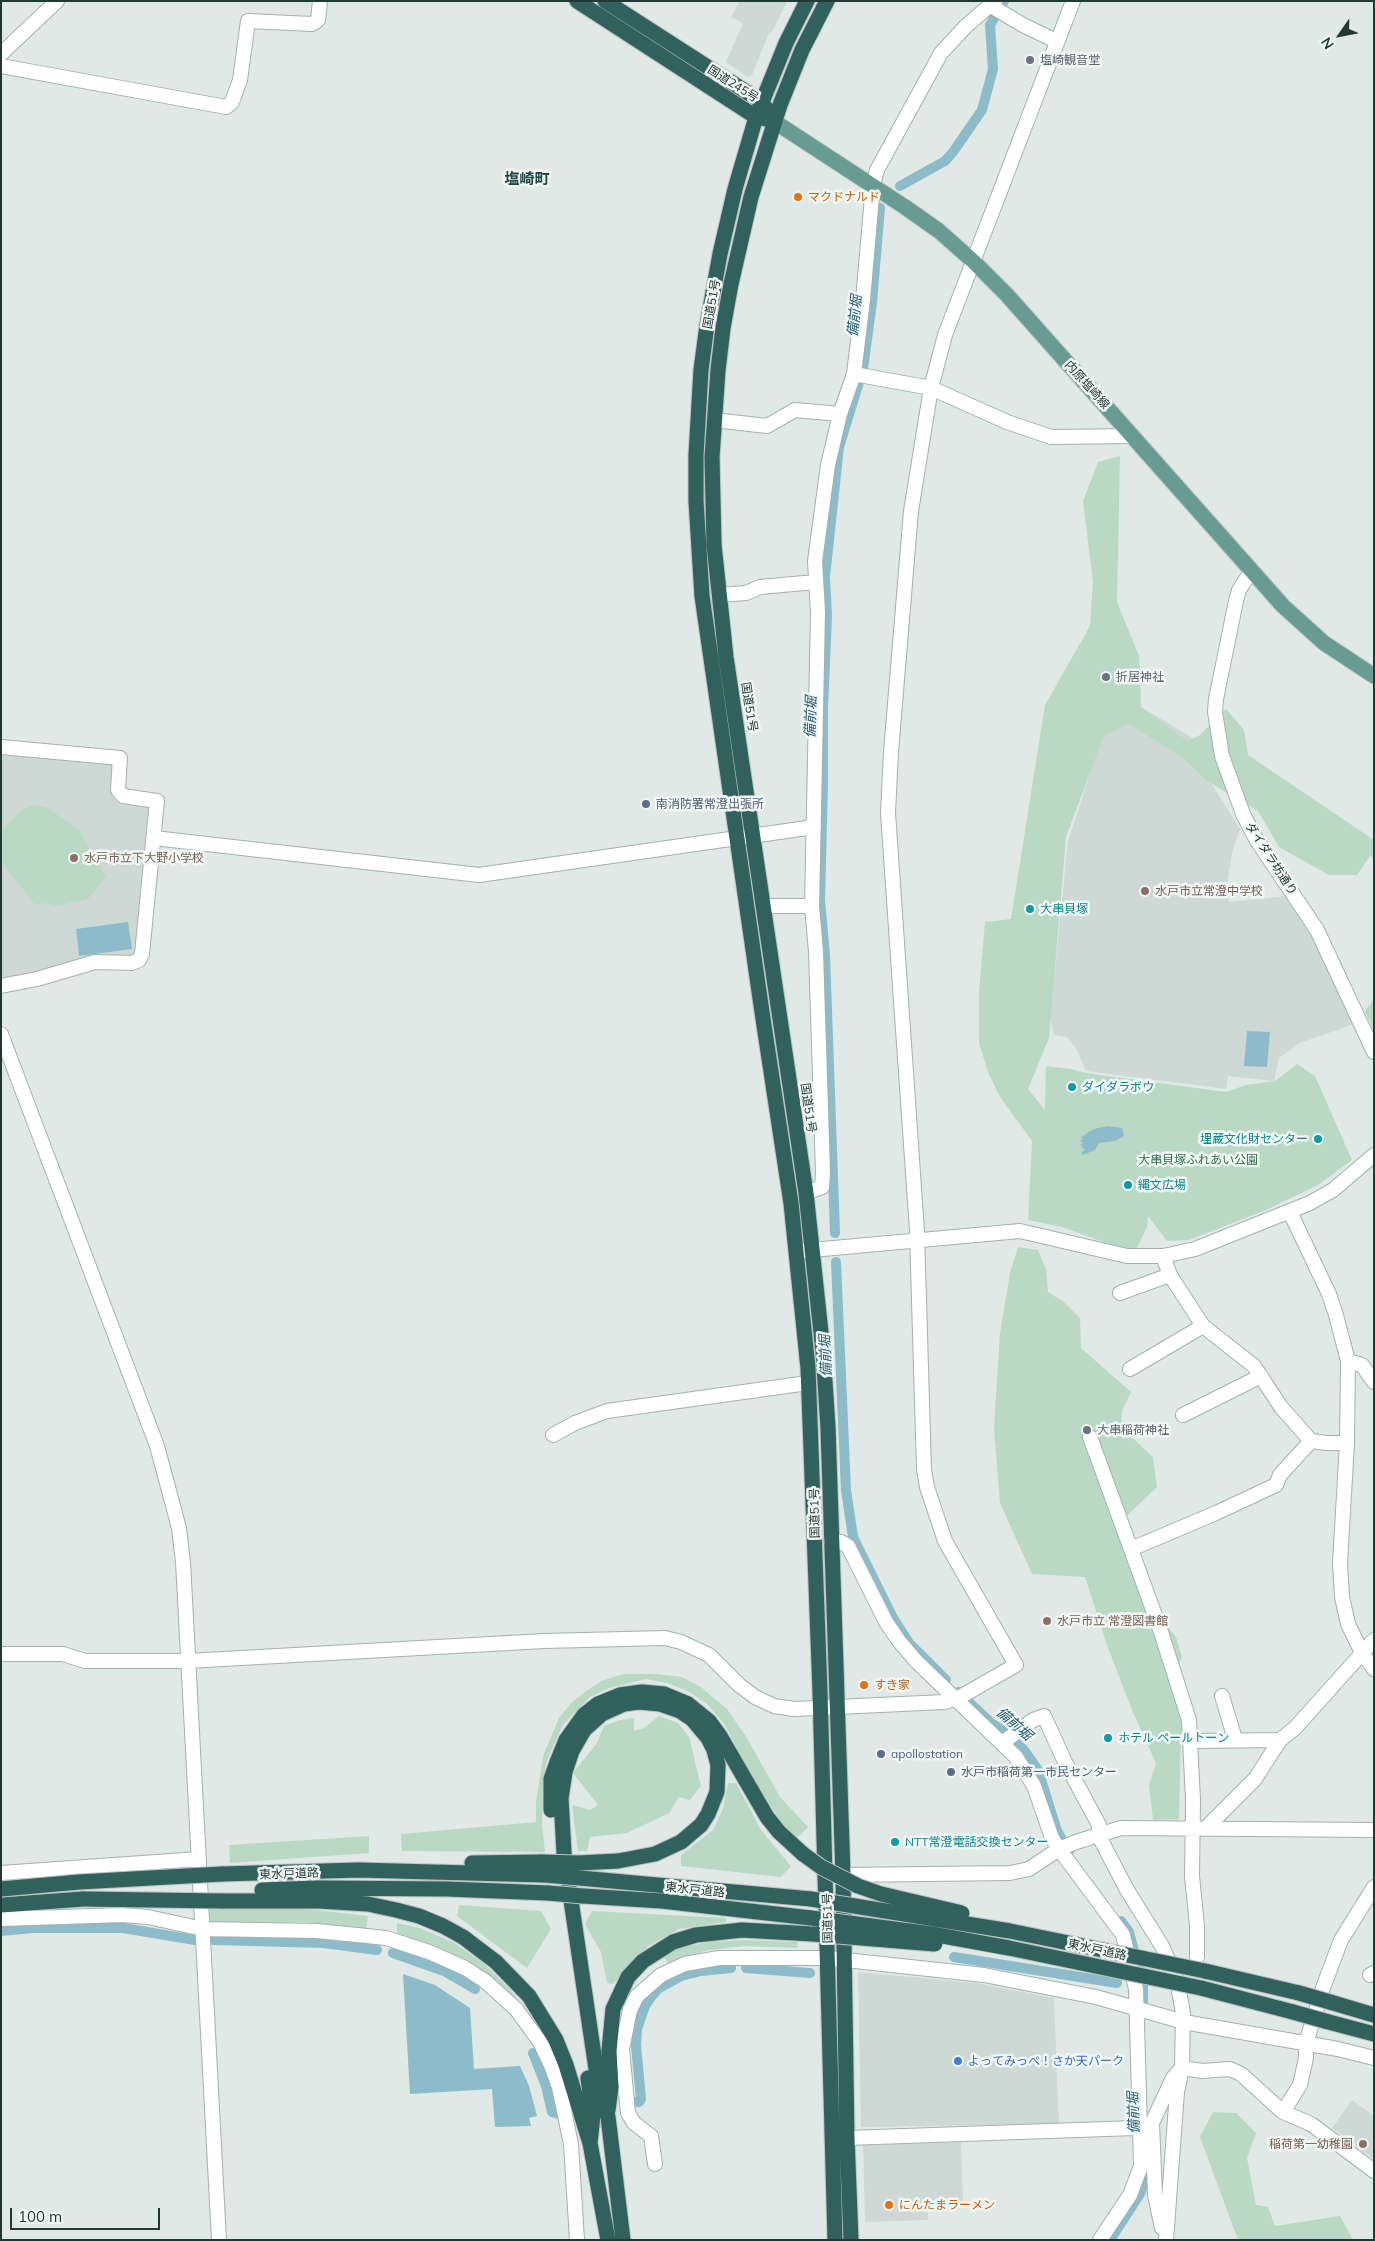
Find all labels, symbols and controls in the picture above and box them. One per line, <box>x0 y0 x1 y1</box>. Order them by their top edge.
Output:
north arrow <box>1315 10 1365 60</box>
text: N <box>1317 34 1338 53</box>
place label: 塩崎観音堂 <box>1040 53 1100 67</box>
marker: 塩崎観音堂 <box>1024 54 1036 66</box>
street label: 国道245号 <box>705 63 761 105</box>
district label: 塩崎町 <box>505 170 549 188</box>
place label: マクドナルド <box>808 190 880 204</box>
marker: マクドナルド <box>792 191 804 203</box>
street label: 国道51号 <box>701 278 723 330</box>
water label: 備前堀 <box>844 294 866 338</box>
street label: 内原塩崎線 <box>1062 358 1112 412</box>
place label: 折居神社 <box>1116 670 1164 684</box>
marker: 折居神社 <box>1100 671 1112 683</box>
street label: 国道51号 <box>738 681 760 733</box>
water label: 備前堀 <box>802 696 820 738</box>
place label: 南消防署常澄出張所 <box>656 797 764 811</box>
marker: 南消防署常澄出張所 <box>640 798 652 810</box>
street label: ダイダラ坊通り <box>1242 820 1300 898</box>
place label: 水戸市立下大野小学校 <box>84 851 204 865</box>
marker: 水戸市立下大野小学校 <box>68 852 80 864</box>
place label: 水戸市立常澄中学校 <box>1155 884 1263 898</box>
marker: 水戸市立常澄中学校 <box>1139 885 1151 897</box>
place label: 大串貝塚 <box>1040 902 1088 916</box>
marker: 大串貝塚 <box>1024 903 1036 915</box>
place label: ダイダラボウ <box>1082 1080 1154 1094</box>
marker: ダイダラボウ <box>1066 1081 1078 1093</box>
street label: 国道51号 <box>797 1082 819 1134</box>
place label: 埋蔵文化財センター <box>1200 1132 1308 1146</box>
marker: 埋蔵文化財センター <box>1312 1133 1324 1145</box>
park label: 大串貝塚ふれあい公園 <box>1138 1153 1258 1167</box>
place label: 縄文広場 <box>1138 1178 1186 1192</box>
marker: 縄文広場 <box>1122 1179 1134 1191</box>
water label: 備前堀 <box>817 1335 835 1377</box>
place label: 大串稲荷神社 <box>1097 1423 1169 1437</box>
marker: 大串稲荷神社 <box>1081 1424 1093 1436</box>
street label: 国道51号 <box>807 1488 823 1538</box>
place label: 水戸市立 常澄図書館 <box>1057 1614 1168 1628</box>
marker: 水戸市立 常澄図書館 <box>1041 1615 1053 1627</box>
place label: すき家 <box>874 1678 910 1692</box>
marker: すき家 <box>858 1679 870 1691</box>
water label: 備前堀 <box>993 1704 1035 1744</box>
place label: ホテル ペールトーン <box>1118 1731 1229 1745</box>
marker: ホテル ペールトーン <box>1102 1732 1114 1744</box>
place label: apollostation <box>891 1747 963 1761</box>
marker: apollostation <box>875 1748 887 1760</box>
place label: 水戸市稲荷第一市民センター <box>961 1765 1117 1779</box>
marker: 水戸市稲荷第一市民センター <box>945 1766 957 1778</box>
place label: NTT常澄電話交換センター <box>905 1835 1049 1849</box>
marker: NTT常澄電話交換センター <box>889 1836 901 1848</box>
street label: 東水戸道路 <box>259 1866 319 1882</box>
street label: 東水戸道路 <box>664 1880 726 1900</box>
street label: 国道51号 <box>820 1893 836 1943</box>
street label: 東水戸道路 <box>1066 1937 1128 1963</box>
place label: よってみっぺ！さか天パーク <box>968 2054 1124 2068</box>
marker: よってみっぺ！さか天パーク <box>952 2055 964 2067</box>
water label: 備前堀 <box>1125 2092 1143 2134</box>
place label: 稲荷第一幼稚園 <box>1269 2137 1353 2151</box>
marker: 稲荷第一幼稚園 <box>1357 2138 1369 2150</box>
scale bar <box>12 2198 162 2230</box>
place label: にんたまラーメン <box>899 2198 995 2212</box>
marker: にんたまラーメン <box>883 2199 895 2211</box>
text: 100 m <box>18 2207 62 2226</box>

